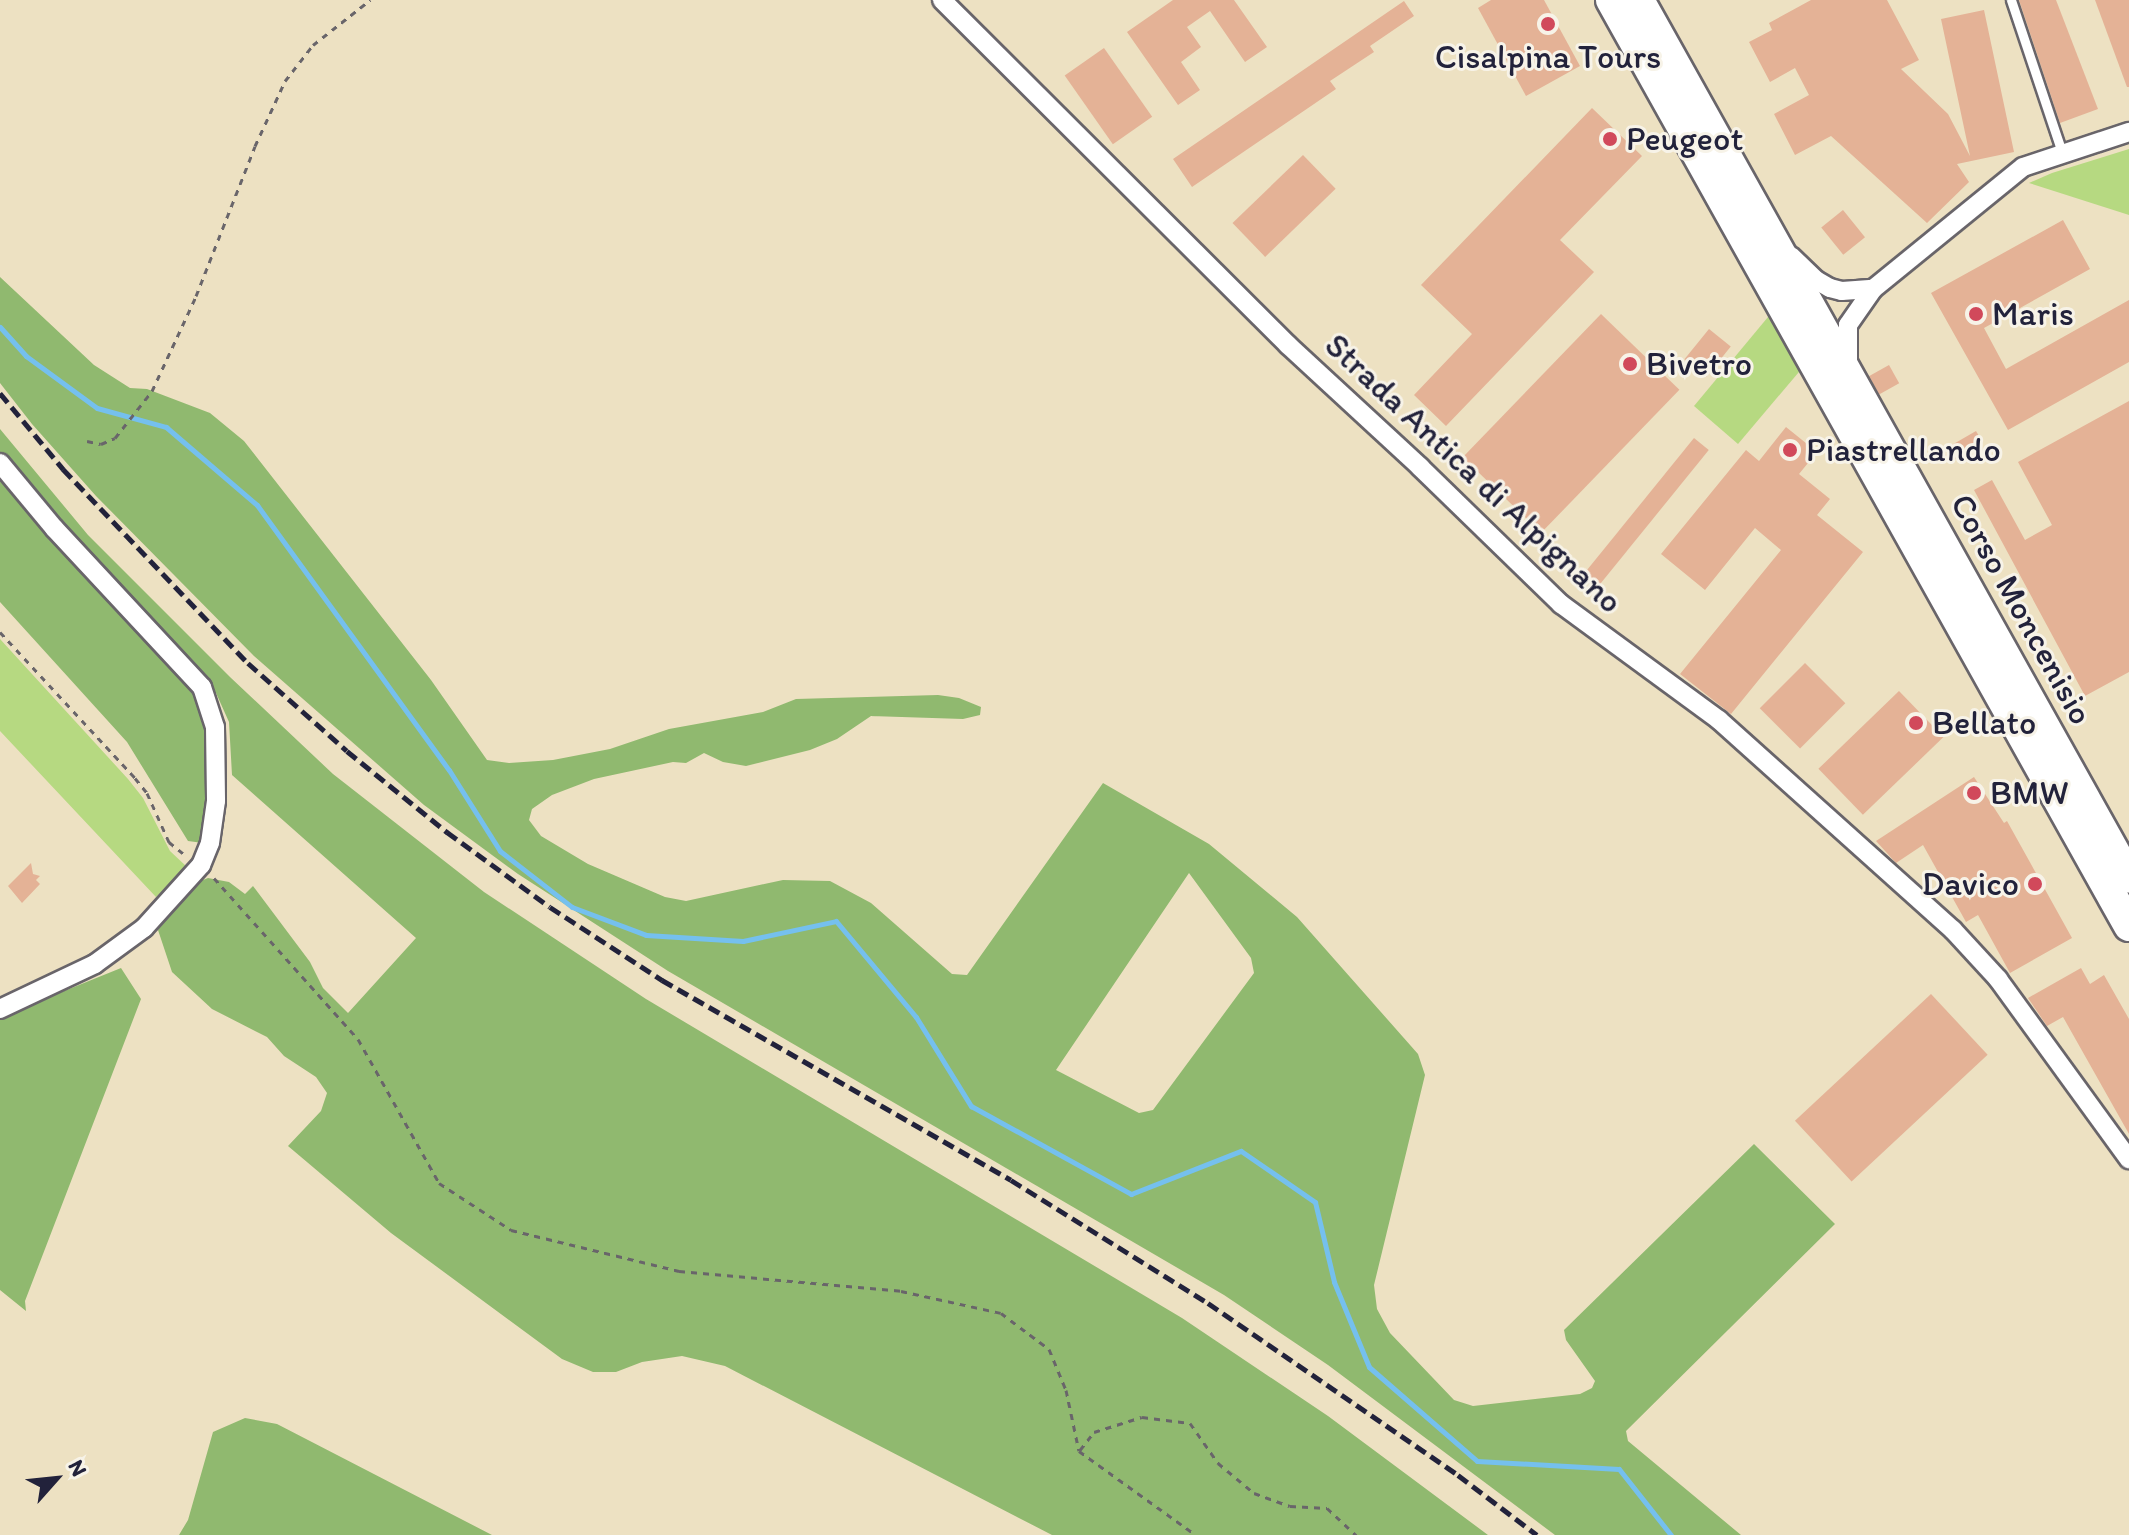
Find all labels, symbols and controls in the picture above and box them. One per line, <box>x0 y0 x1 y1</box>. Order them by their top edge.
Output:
marker: Cisalpina Tours <box>1539 15 1557 33</box>
place label: Cisalpina Tours <box>1436 37 1660 77</box>
place label: Peugeot <box>1626 119 1743 159</box>
marker: Peugeot <box>1601 130 1619 148</box>
place label: Maris <box>1992 294 2074 334</box>
marker: Maris <box>1967 305 1985 323</box>
street label: Strada Antica di Alpignano <box>1318 326 1630 620</box>
place label: Bivetro <box>1646 344 1752 384</box>
marker: Bivetro <box>1621 355 1639 373</box>
place label: Piastrellando <box>1806 430 2001 470</box>
marker: Piastrellando <box>1781 441 1799 459</box>
street label: Corso Moncenisio <box>1942 487 2102 731</box>
place label: Bellato <box>1932 703 2036 743</box>
marker: Bellato <box>1907 714 1925 732</box>
place label: BMW <box>1990 773 2068 813</box>
marker: BMW <box>1965 784 1983 802</box>
place label: Davico <box>1922 864 2019 904</box>
marker: Davico <box>2026 875 2044 893</box>
north arrow <box>16 1439 96 1519</box>
text: N <box>62 1455 93 1481</box>

